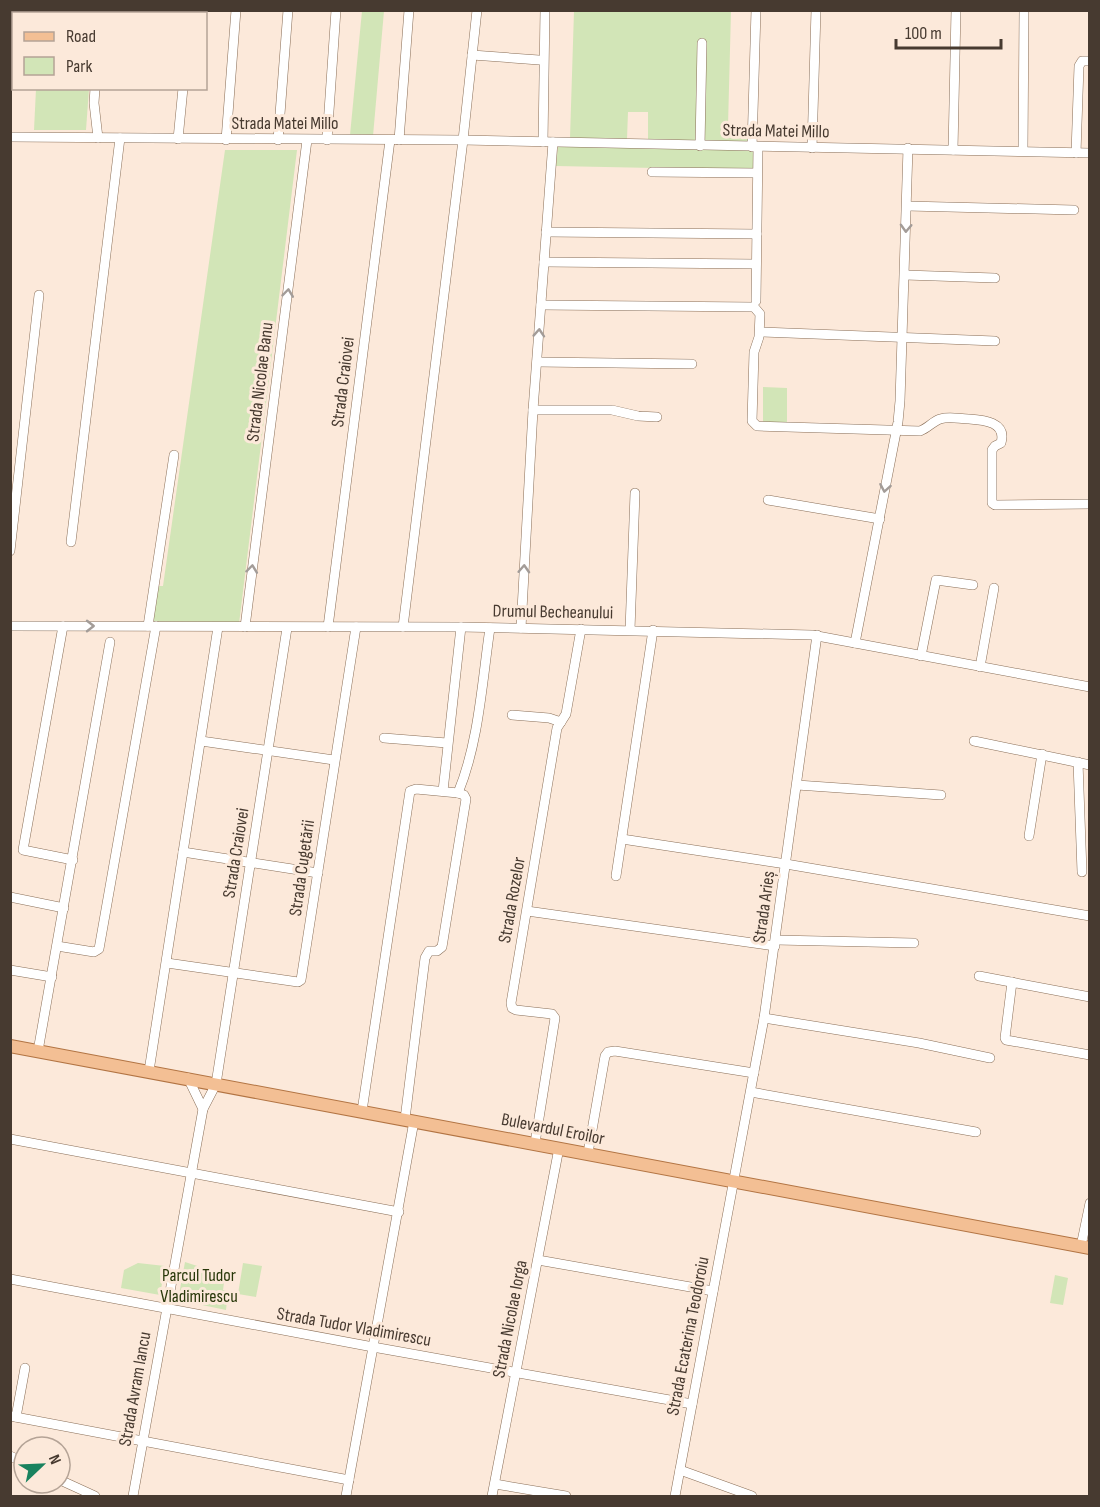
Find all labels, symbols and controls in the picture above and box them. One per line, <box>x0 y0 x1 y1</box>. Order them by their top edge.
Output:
legend <box>12 12 207 90</box>
scale bar <box>896 12 1001 50</box>
text: 100 m <box>905 23 942 44</box>
text: Road <box>66 26 96 47</box>
text: Park <box>66 56 92 77</box>
street label: Strada Matei Millo <box>232 113 338 134</box>
street label: Strada Matei Millo <box>722 120 830 142</box>
one-way arrow <box>900 223 913 232</box>
one-way arrow <box>281 288 294 297</box>
street label: Strada Nicolae Banu <box>242 321 278 443</box>
one-way arrow <box>532 328 545 337</box>
street label: Strada Craiovei <box>327 336 359 428</box>
one-way arrow <box>880 483 892 492</box>
one-way arrow <box>246 565 258 574</box>
one-way arrow <box>517 565 530 574</box>
street label: Drumul Becheanului <box>493 600 613 624</box>
one-way arrow <box>85 619 94 632</box>
street label: Strada Craiovei <box>219 806 253 900</box>
street label: Strada Cugetării <box>285 819 319 917</box>
street label: Strada Rozelor <box>494 855 530 945</box>
street label: Strada Arieș <box>749 870 779 944</box>
street label: Bulevardul Eroilor <box>500 1109 606 1149</box>
street label: Strada Ecaterina Teodoroiu <box>662 1255 714 1417</box>
street label: Strada Nicolae Iorga <box>488 1258 532 1380</box>
park label: Parcul Tudor Vladimirescu <box>160 1265 238 1307</box>
street label: Strada Tudor Vladimirescu <box>275 1303 433 1351</box>
street label: Strada Avram Iancu <box>115 1330 155 1448</box>
north arrow <box>12 1435 72 1495</box>
text: N <box>44 1452 65 1467</box>

